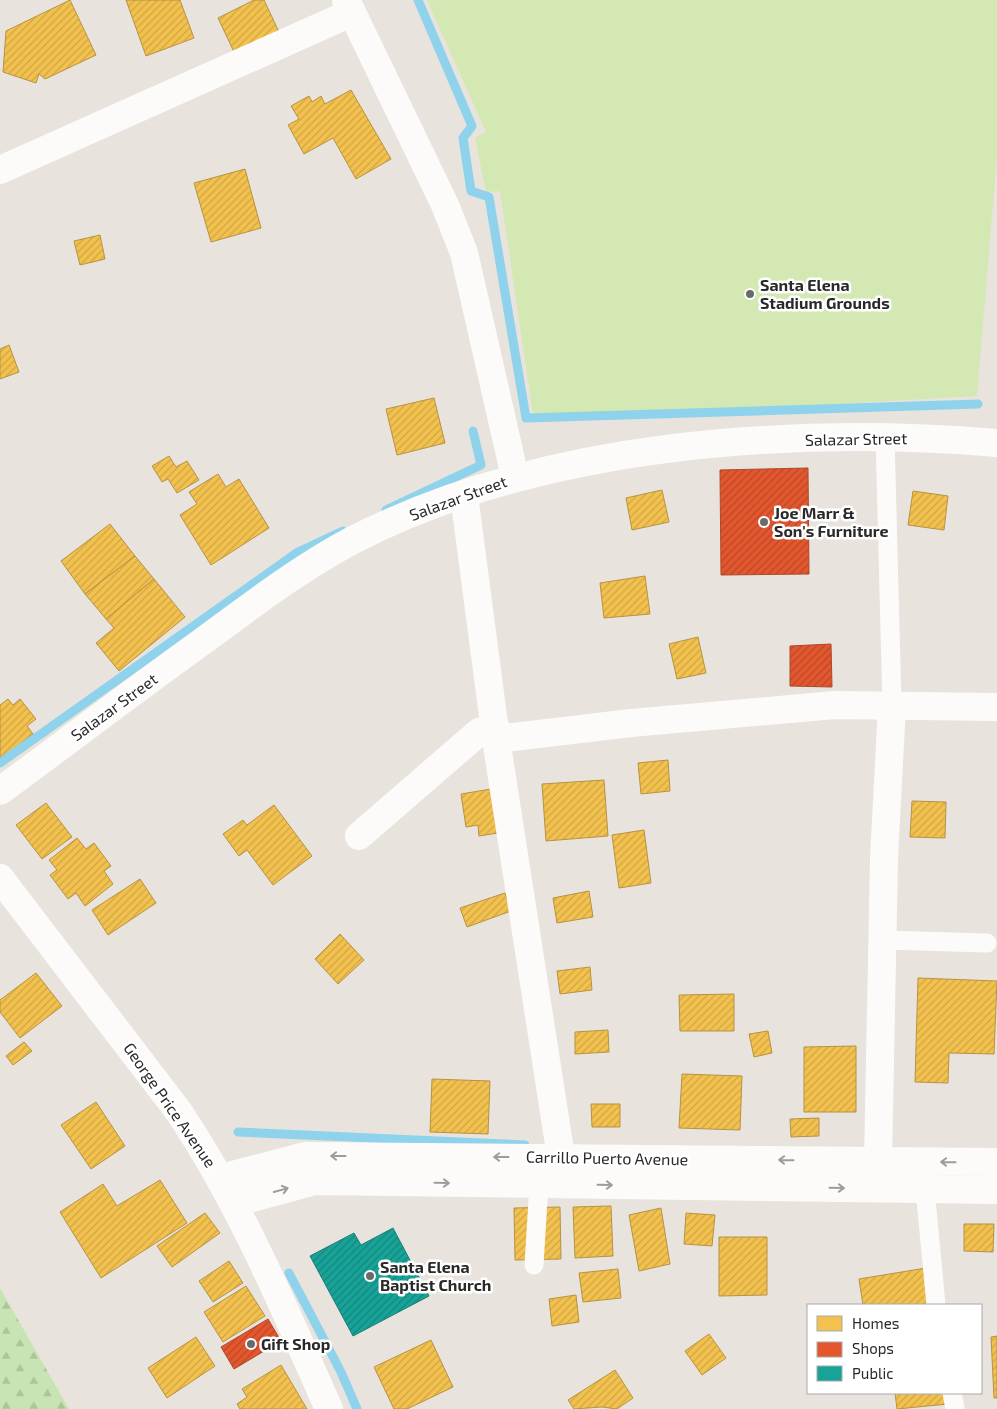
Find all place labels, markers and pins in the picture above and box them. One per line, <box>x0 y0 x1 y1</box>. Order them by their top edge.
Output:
place label: Santa Elena Stadium Grounds <box>760 275 890 312</box>
marker: Santa Elena Stadium Grounds <box>744 288 756 300</box>
place label: Joe Marr & Son's Furniture <box>774 503 888 540</box>
marker: Joe Marr & Son's Furniture <box>758 516 770 528</box>
place label: Santa Elena Baptist Church <box>380 1257 491 1294</box>
marker: Santa Elena Baptist Church <box>364 1270 376 1282</box>
place label: Gift Shop <box>261 1334 330 1353</box>
marker: Gift Shop <box>245 1338 257 1350</box>

